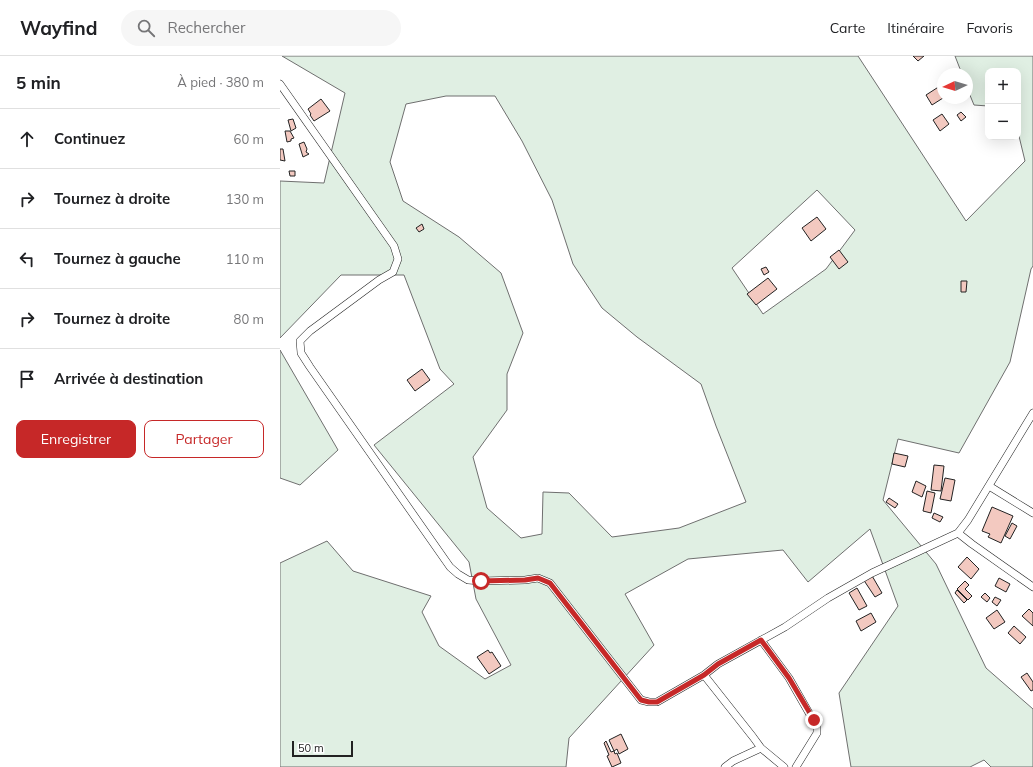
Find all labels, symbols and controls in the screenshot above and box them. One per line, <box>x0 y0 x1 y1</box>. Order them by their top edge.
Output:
search box <box>121 10 401 46</box>
text: Wayfind <box>20 16 97 40</box>
icon: search <box>135 17 157 39</box>
text: Rechercher <box>167 18 245 37</box>
text: Carte <box>830 19 865 37</box>
text: Itinéraire <box>887 19 944 37</box>
text: Favoris <box>966 19 1013 37</box>
north arrow <box>937 68 973 104</box>
map controls <box>985 68 1021 140</box>
button: + <box>985 68 1021 104</box>
text: 5 min <box>16 72 61 93</box>
text: À pied · 380 m <box>177 74 264 90</box>
button: − <box>985 104 1021 140</box>
icon: ahead <box>16 128 38 150</box>
text: Continuez <box>54 129 125 148</box>
text: 60 m <box>234 131 264 147</box>
icon: right <box>16 188 38 210</box>
text: Tournez à droite <box>54 189 170 208</box>
text: 130 m <box>226 191 264 207</box>
icon: left <box>16 248 38 270</box>
text: Tournez à gauche <box>54 249 181 268</box>
text: 110 m <box>226 251 264 267</box>
icon: right <box>16 308 38 330</box>
text: Tournez à droite <box>54 309 170 328</box>
text: 80 m <box>234 311 264 327</box>
icon: arrive <box>16 368 38 390</box>
text: Arrivée à destination <box>54 369 203 388</box>
button: Enregistrer <box>16 420 136 458</box>
button: Partager <box>144 420 264 458</box>
route start <box>472 572 490 590</box>
route end <box>805 711 823 729</box>
scale bar <box>292 739 353 758</box>
text: 50 m <box>298 741 324 755</box>

